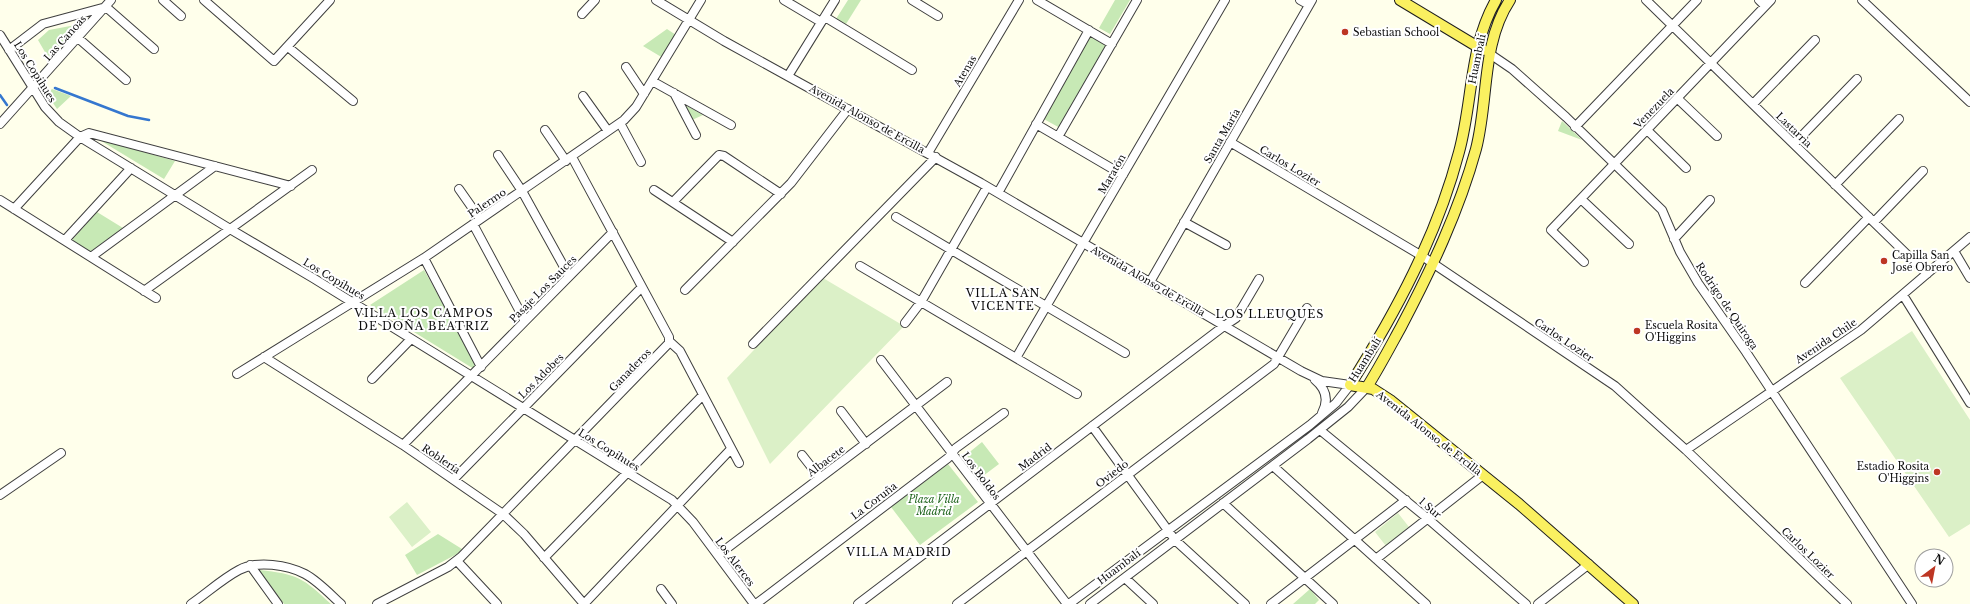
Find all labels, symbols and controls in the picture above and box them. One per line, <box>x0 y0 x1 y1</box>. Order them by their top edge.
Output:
street label: Las Canoas <box>41 12 89 64</box>
place label: Sebastian School <box>1353 26 1439 39</box>
marker: Sebastian School <box>1340 27 1350 37</box>
street label: Huambalí <box>1465 32 1489 85</box>
street label: Los Copihues <box>11 39 59 105</box>
street label: Atenas <box>950 53 980 90</box>
street label: Avenida Alonso de Ercilla <box>806 81 927 156</box>
street label: Venezuela <box>1631 84 1677 132</box>
street label: Santa María <box>1201 106 1243 166</box>
street label: Lastarria <box>1773 110 1815 151</box>
street label: Carlos Lozier <box>1257 143 1323 189</box>
street label: Maratón <box>1095 152 1129 196</box>
street label: Palermo <box>465 185 509 220</box>
street label: Avenida Alonso de Ercilla <box>1088 242 1208 319</box>
place label: Capilla San José Obrero <box>1890 249 1953 274</box>
street label: Pasaje Los Sauces <box>507 252 580 325</box>
street label: Los Copihues <box>301 255 368 303</box>
marker: Capilla San José Obrero <box>1879 256 1889 266</box>
street label: Rodrigo de Quiroga <box>1693 260 1761 352</box>
district label: VILLA SAN VICENTE <box>965 286 1040 313</box>
district label: VILLA LOS CAMPOS DE DOÑA BEATRIZ <box>353 306 494 333</box>
district label: LOS LLEUQUES <box>1216 307 1324 321</box>
street label: Carlos Lozier <box>1532 315 1596 365</box>
street label: Avenida Chile <box>1792 315 1859 367</box>
place label: Escuela Rosita O'Higgins <box>1645 319 1718 344</box>
marker: Escuela Rosita O'Higgins <box>1632 326 1642 336</box>
street label: Huambalí <box>1346 335 1384 385</box>
street label: Ganaderos <box>606 345 654 394</box>
street label: Los Adobes <box>516 350 567 401</box>
street label: Avenida Alonso de Ercilla <box>1373 387 1485 478</box>
street label: Los Copihues <box>576 426 642 474</box>
street label: Madrid <box>1016 440 1054 474</box>
street label: Roblería <box>419 441 463 477</box>
street label: Albacete <box>804 443 848 480</box>
street label: Los Boldos <box>959 450 1003 503</box>
street label: Oviedo <box>1093 457 1131 491</box>
place label: Estadio Rosita O'Higgins <box>1857 460 1929 485</box>
marker: Estadio Rosita O'Higgins <box>1932 467 1942 477</box>
street label: La Coruña <box>849 479 900 522</box>
park label: Plaza Villa Madrid <box>907 493 960 518</box>
street label: 1 Sur <box>1416 495 1444 521</box>
street label: Carlos Lozier <box>1779 524 1837 582</box>
street label: Los Alerces <box>712 535 758 589</box>
district label: VILLA MADRID <box>845 545 952 559</box>
street label: Huambalí <box>1095 546 1144 587</box>
north arrow <box>1914 548 1954 588</box>
text: N <box>1931 551 1948 569</box>

